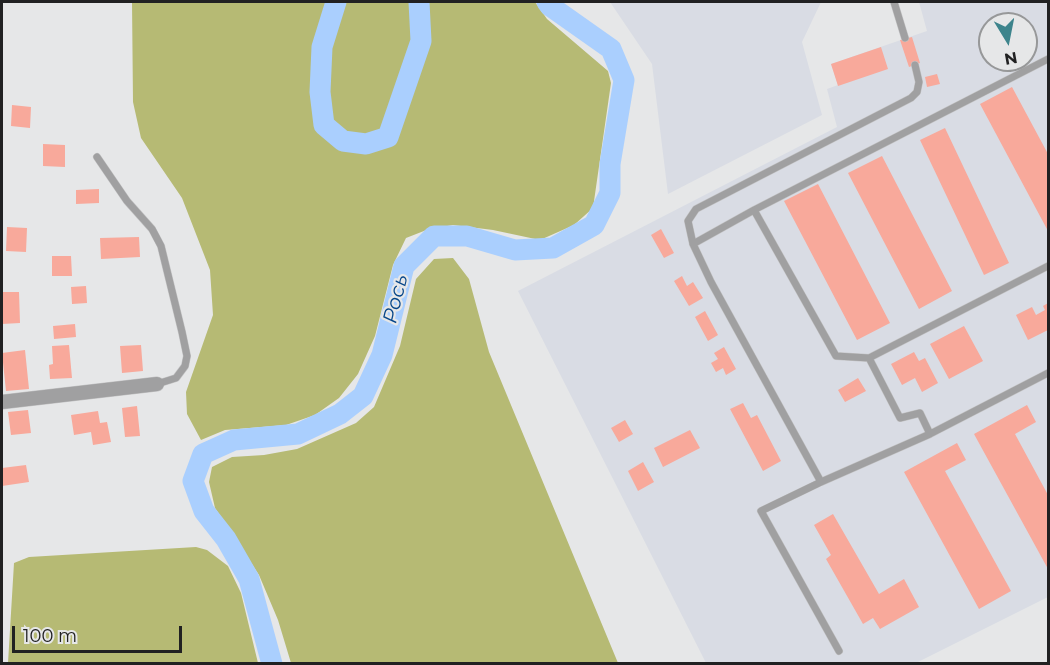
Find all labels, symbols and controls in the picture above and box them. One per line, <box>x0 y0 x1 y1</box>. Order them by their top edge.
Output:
north arrow <box>978 12 1038 72</box>
text: N <box>1003 48 1019 69</box>
water label: Рось <box>378 272 414 326</box>
scale bar <box>15 614 184 652</box>
text: 100 m <box>23 625 77 647</box>

